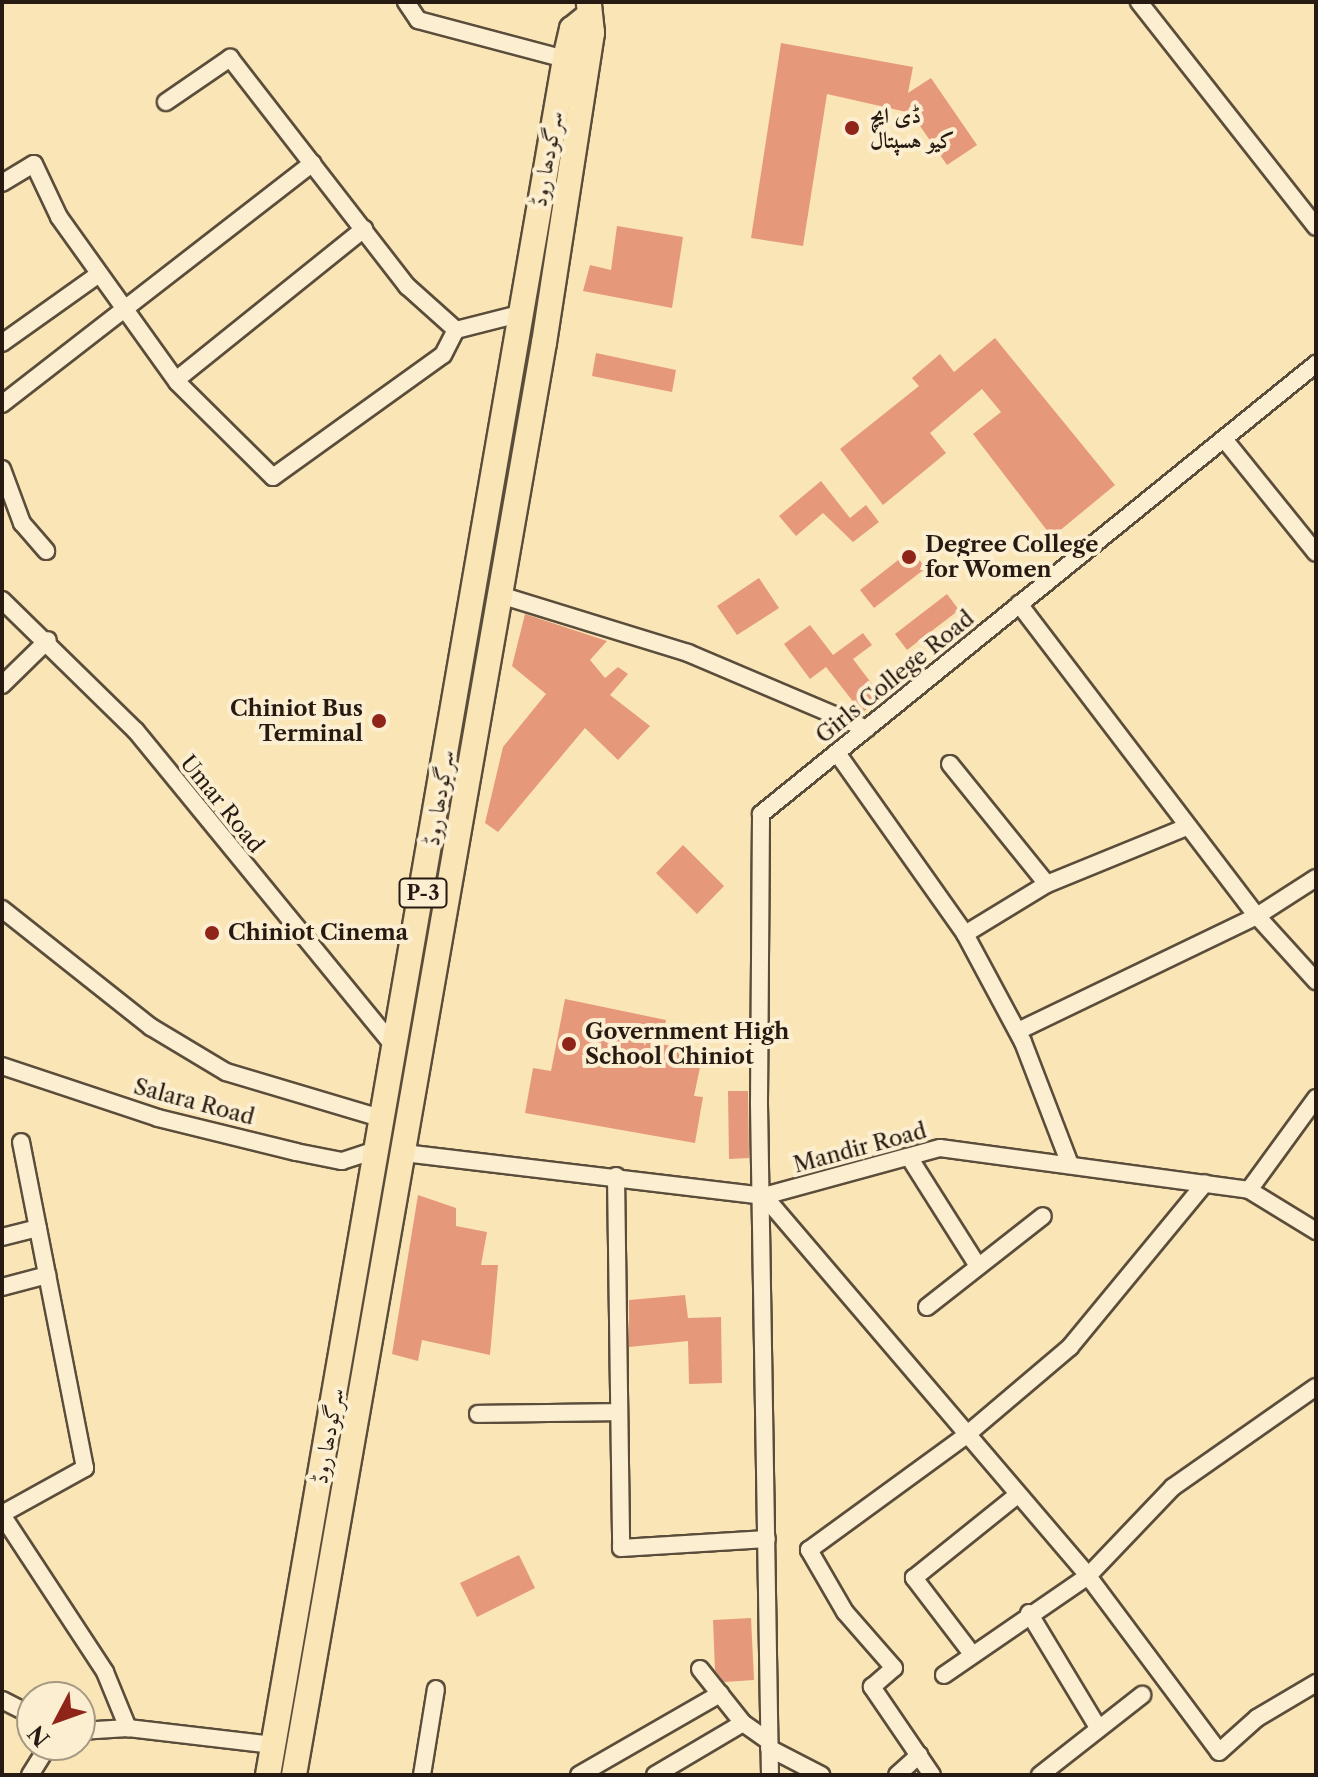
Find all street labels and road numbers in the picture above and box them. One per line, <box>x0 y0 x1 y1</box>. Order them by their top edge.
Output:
street label: سرگودھا روڈ <box>526 109 568 209</box>
street label: Girls College Road <box>811 605 979 749</box>
street label: سرگودھا روڈ <box>418 748 460 848</box>
street label: Umar Road <box>175 750 269 858</box>
road number: P-3 <box>397 877 449 909</box>
street label: Salara Road <box>131 1073 257 1131</box>
street label: Mandir Road <box>790 1118 930 1178</box>
street label: سرگودھا روڈ <box>307 1386 349 1486</box>

